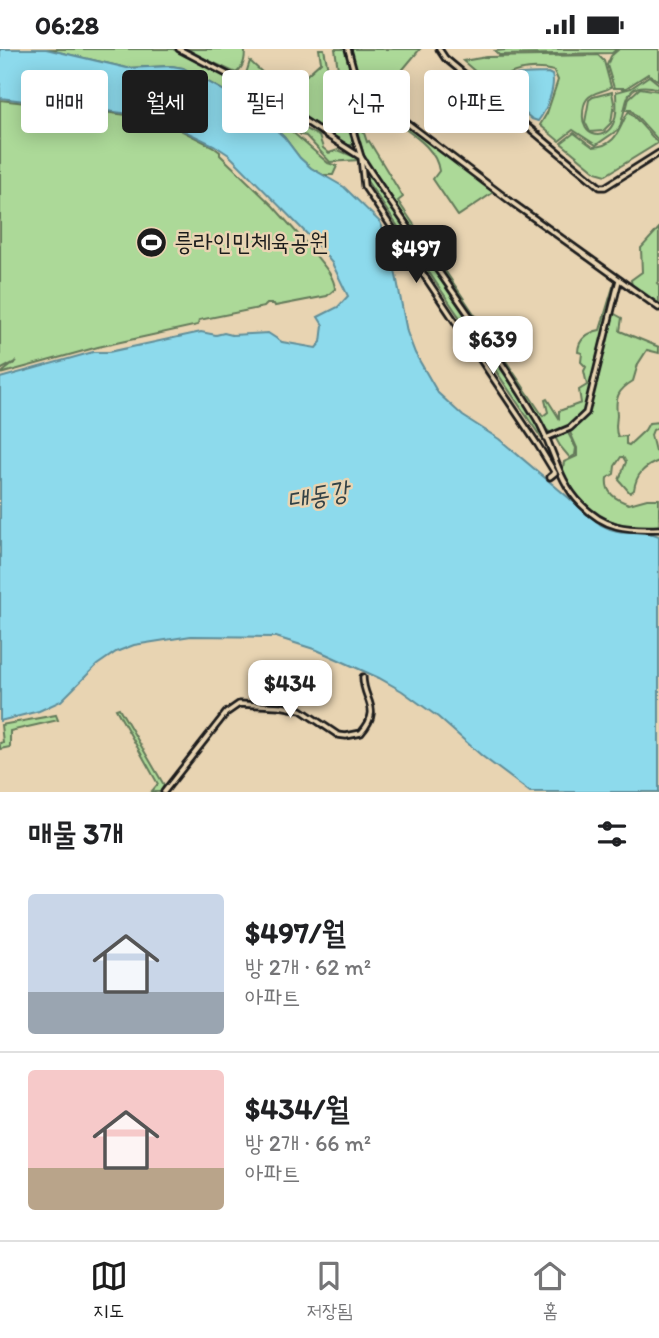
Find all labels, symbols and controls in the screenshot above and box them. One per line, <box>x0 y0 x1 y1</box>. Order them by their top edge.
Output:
text: 06:28 <box>35 9 99 41</box>
chip: 매매 <box>21 70 108 133</box>
chip: 월세 <box>122 70 208 133</box>
chip: 필터 <box>222 70 309 133</box>
chip: 신규 <box>323 70 410 133</box>
chip: 아파트 <box>424 70 529 133</box>
sports icon: 릉라인민체육공원 <box>134 225 168 259</box>
pin: $497 <box>375 225 457 285</box>
place label: 릉라인민체육공원 <box>174 227 329 256</box>
text: $497 <box>392 234 440 262</box>
pin: $639 <box>452 317 534 376</box>
text: $639 <box>469 325 517 353</box>
water label: 대동강 <box>284 473 355 516</box>
pin: $434 <box>249 661 331 720</box>
text: $434 <box>264 669 316 697</box>
text: 매물 3개 <box>28 815 124 852</box>
icon: filters <box>593 815 631 853</box>
text: $497/월 <box>245 914 346 951</box>
icon: home <box>84 922 168 1006</box>
text: 방 2개 · 62 m² <box>245 953 371 981</box>
text: 아파트 <box>245 983 301 1011</box>
text: $434/월 <box>245 1090 349 1127</box>
icon: home <box>84 1098 168 1182</box>
text: 방 2개 · 66 m² <box>245 1129 371 1157</box>
text: 아파트 <box>245 1159 301 1187</box>
tab: 지도 <box>90 1257 128 1324</box>
tab: 저장됨 <box>307 1257 352 1324</box>
tab: 홈 <box>531 1257 569 1324</box>

